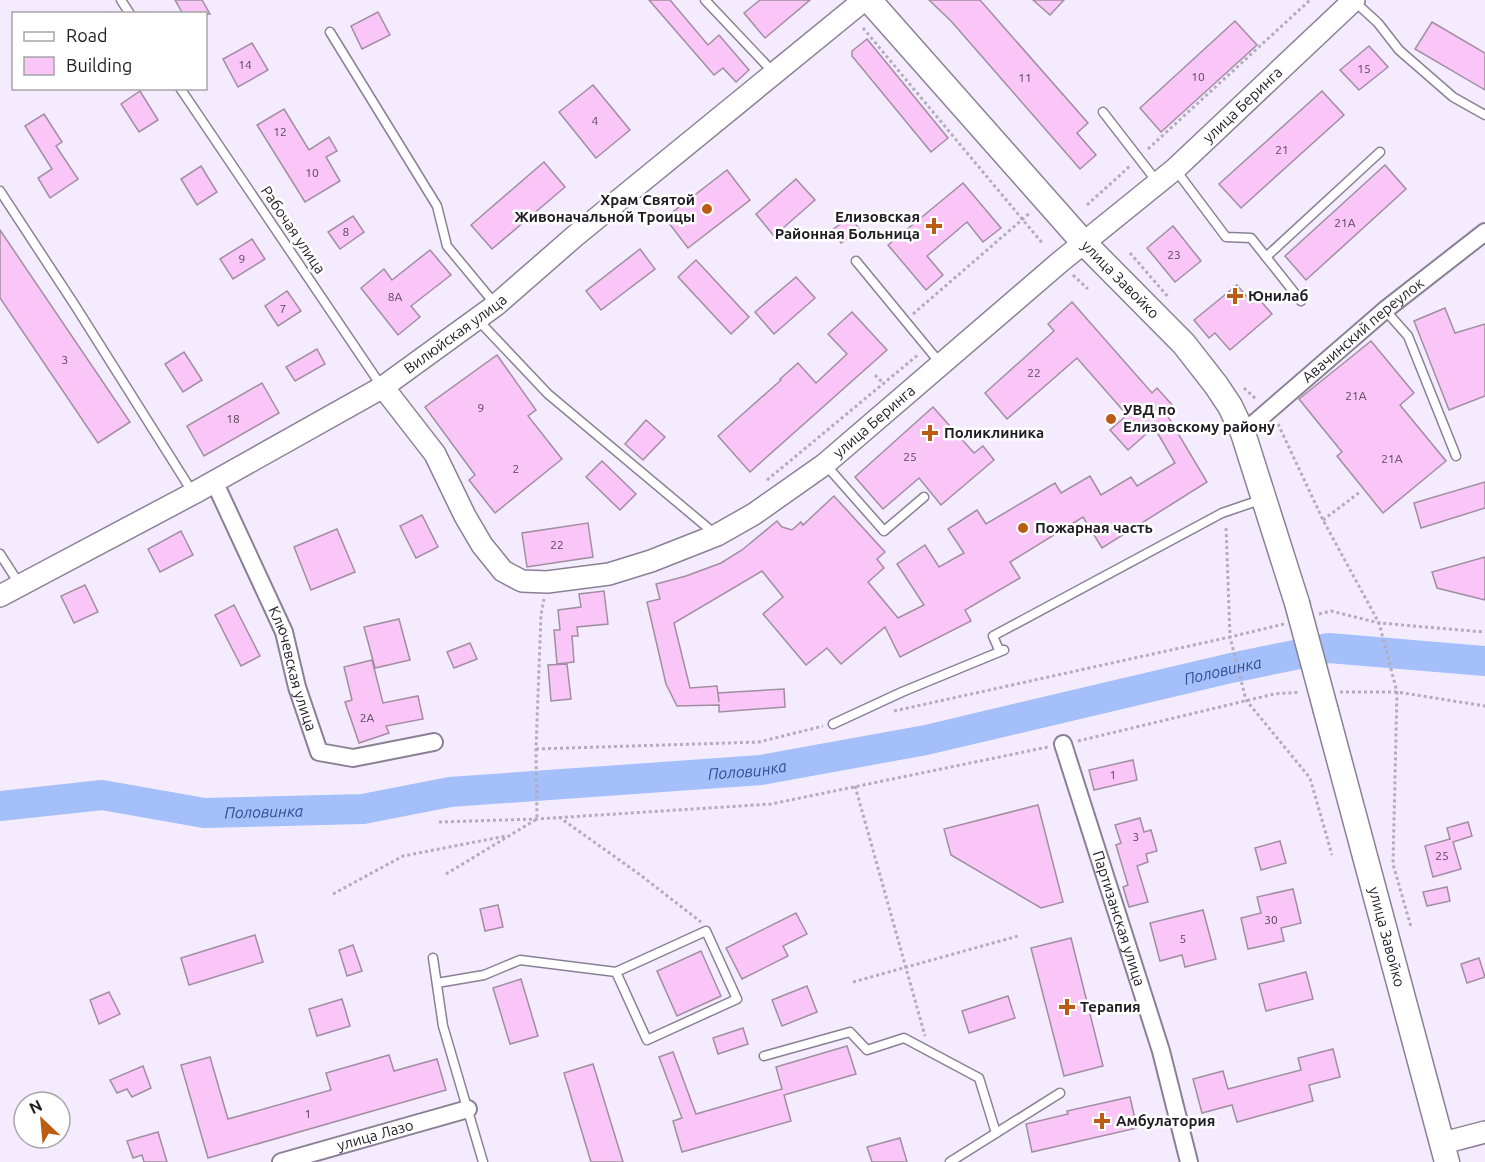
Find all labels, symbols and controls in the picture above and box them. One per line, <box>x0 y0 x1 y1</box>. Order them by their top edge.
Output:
legend <box>12 12 207 90</box>
text: Road <box>66 25 108 45</box>
text: Building <box>66 55 132 75</box>
house number: 14 <box>238 58 252 71</box>
house number: 15 <box>1357 62 1371 75</box>
street label: улица Беринга <box>1199 63 1285 146</box>
house number: 10 <box>1191 70 1205 83</box>
house number: 11 <box>1018 71 1032 84</box>
house number: 4 <box>592 114 599 127</box>
house number: 12 <box>273 125 287 138</box>
house number: 21 <box>1275 143 1289 156</box>
house number: 10 <box>305 166 319 179</box>
street label: Рабочая улица <box>258 183 329 277</box>
place label: Храм Святой Живоначальной Троицы <box>515 191 695 225</box>
marker: Храм Святой Живоначальной Троицы <box>700 202 714 216</box>
place label: Елизовская Районная Больница <box>775 208 920 242</box>
house number: 21А <box>1334 216 1356 229</box>
marker: Елизовская Районная Больница <box>925 217 943 235</box>
house number: 8 <box>343 225 350 238</box>
street label: улица Завойко <box>1078 237 1163 322</box>
house number: 23 <box>1167 248 1181 261</box>
house number: 9 <box>239 252 245 265</box>
street label: Авачинский переулок <box>1299 274 1427 386</box>
marker: Юнилаб <box>1226 287 1244 305</box>
place label: Юнилаб <box>1248 287 1308 304</box>
house number: 8А <box>388 290 402 303</box>
street label: Вилюйская улица <box>400 291 510 377</box>
house number: 7 <box>280 302 286 315</box>
house number: 3 <box>62 353 68 366</box>
house number: 22 <box>1027 366 1041 379</box>
street label: улица Беринга <box>830 381 918 461</box>
house number: 21А <box>1345 389 1367 402</box>
house number: 9 <box>478 401 484 414</box>
place label: УВД по Елизовскому району <box>1123 401 1275 435</box>
house number: 18 <box>226 412 240 425</box>
marker: УВД по Елизовскому району <box>1104 412 1118 426</box>
marker: Поликлиника <box>921 424 939 442</box>
place label: Поликлиника <box>944 424 1044 441</box>
house number: 25 <box>903 450 917 463</box>
house number: 21А <box>1381 452 1403 465</box>
house number: 2 <box>513 462 519 475</box>
place label: Пожарная часть <box>1035 519 1153 536</box>
marker: Пожарная часть <box>1016 521 1030 535</box>
house number: 22 <box>550 538 564 551</box>
street label: Ключевская улица <box>265 603 320 733</box>
water label: Половинка <box>1182 653 1263 688</box>
house number: 2А <box>360 711 374 724</box>
water label: Половинка <box>707 756 788 783</box>
house number: 1 <box>1110 768 1116 781</box>
water label: Половинка <box>224 801 304 821</box>
house number: 3 <box>1133 830 1139 843</box>
street label: Партизанская улица <box>1090 848 1149 988</box>
house number: 25 <box>1435 849 1449 862</box>
street label: улица Завойко <box>1366 885 1409 989</box>
house number: 30 <box>1264 913 1278 926</box>
house number: 5 <box>1180 932 1186 945</box>
marker: Терапия <box>1058 998 1076 1016</box>
place label: Терапия <box>1080 998 1141 1015</box>
north arrow <box>12 1090 72 1150</box>
text: N <box>26 1096 45 1117</box>
house number: 1 <box>305 1107 311 1120</box>
marker: Амбулатория <box>1093 1112 1111 1130</box>
place label: Амбулатория <box>1116 1112 1215 1129</box>
street label: улица Лазо <box>335 1116 415 1154</box>

